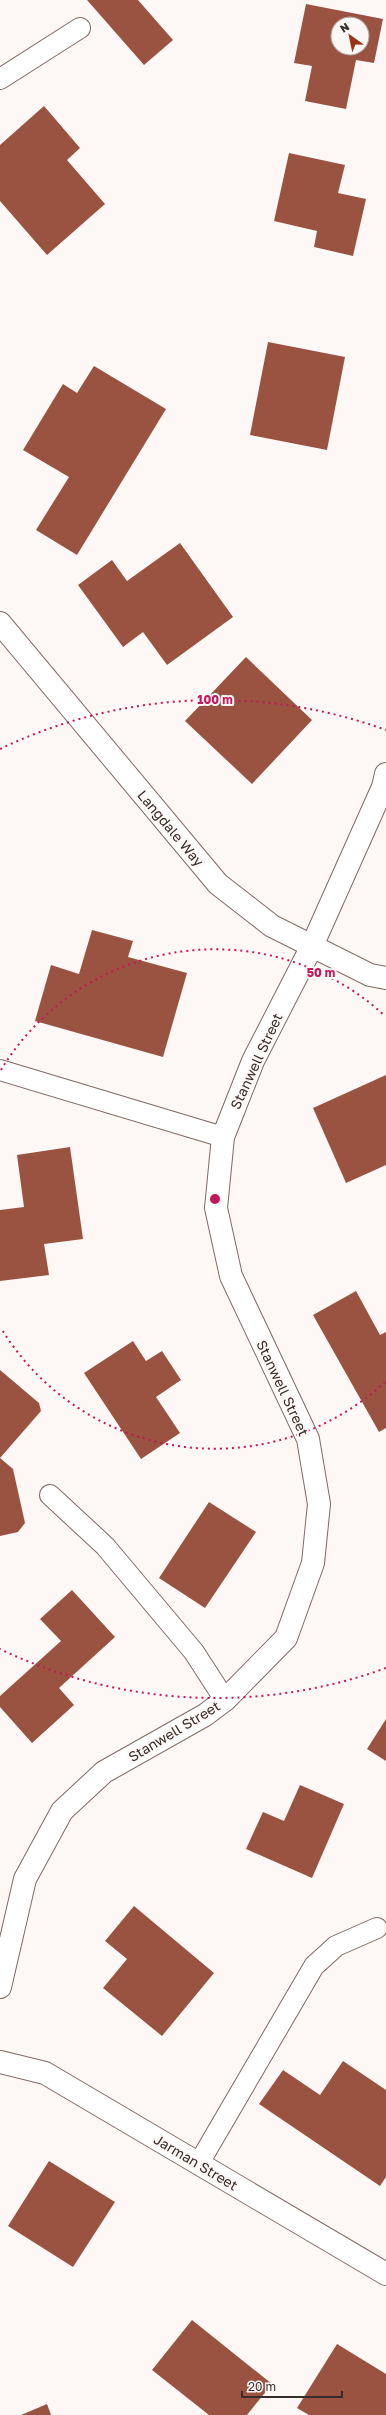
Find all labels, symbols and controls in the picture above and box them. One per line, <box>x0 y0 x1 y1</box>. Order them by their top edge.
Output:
north arrow <box>330 16 370 56</box>
text: N <box>337 19 351 35</box>
text: 100 m <box>197 692 233 707</box>
street label: Langdale Way <box>134 786 208 870</box>
text: 50 m <box>307 965 335 980</box>
street label: Stanwell Street <box>226 1010 286 1112</box>
centre of rings <box>208 1192 222 1206</box>
street label: Stanwell Street <box>253 1337 313 1439</box>
street label: Stanwell Street <box>125 1697 223 1765</box>
street label: Jarman Street <box>151 2130 241 2194</box>
scale bar <box>242 2373 342 2399</box>
text: 20 m <box>248 2379 276 2394</box>

